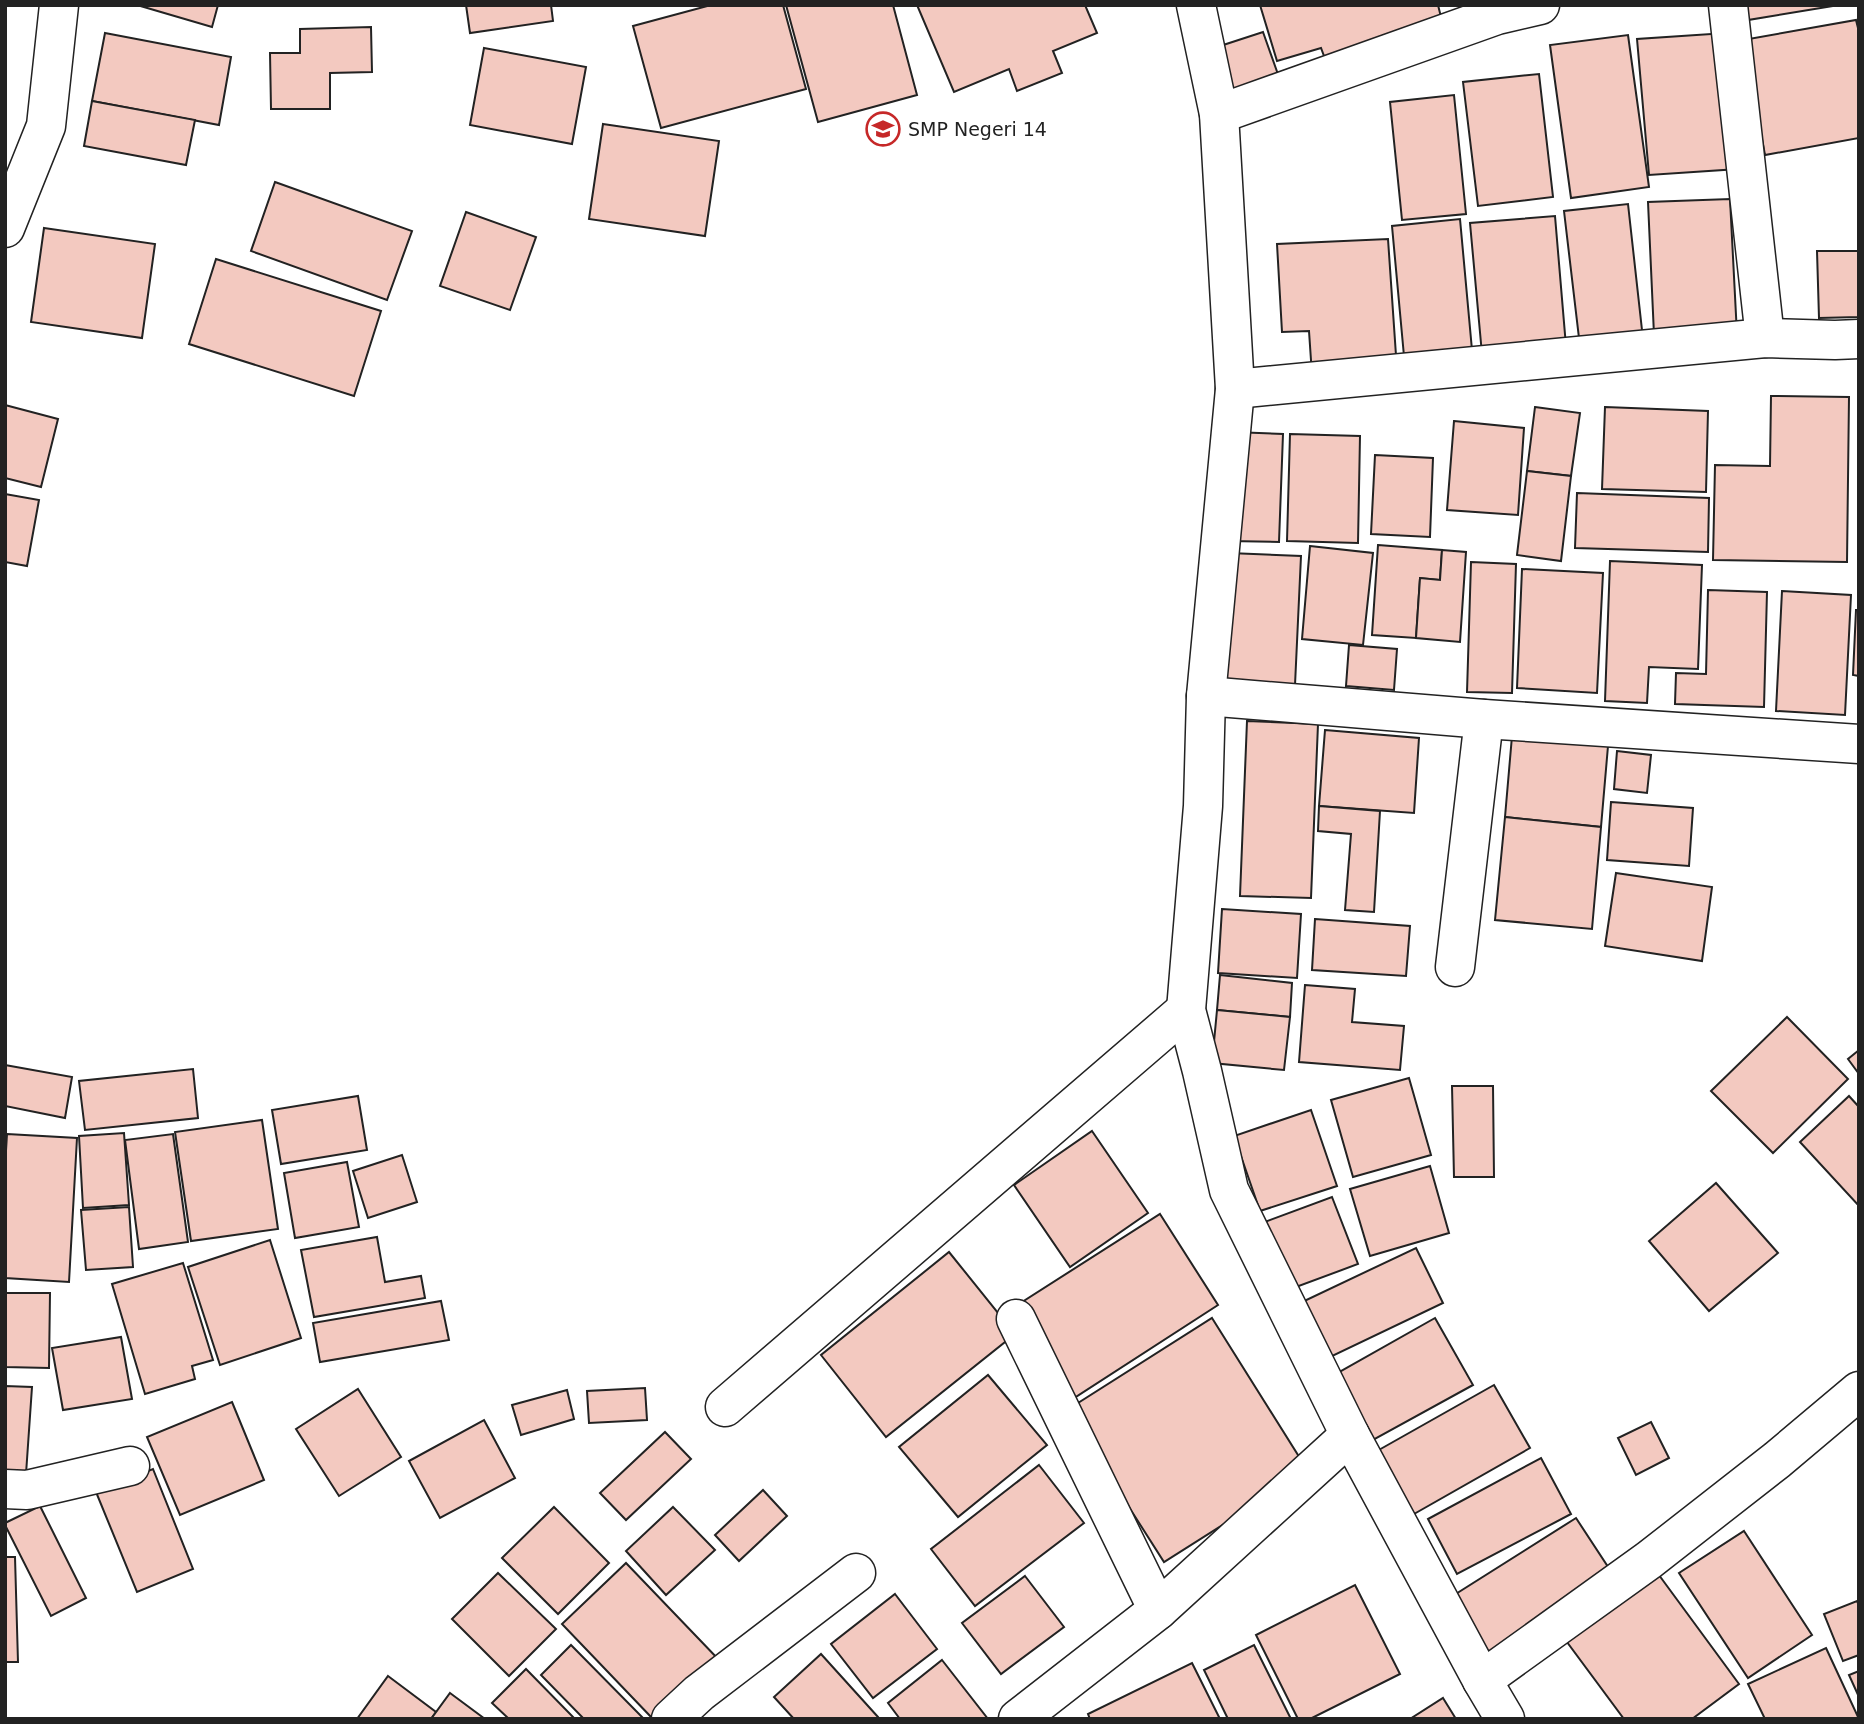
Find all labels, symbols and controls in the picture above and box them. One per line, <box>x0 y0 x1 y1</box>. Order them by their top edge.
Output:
school or university icon: SMP Negeri 14 <box>864 110 902 148</box>
place label: SMP Negeri 14 <box>908 118 1047 140</box>

